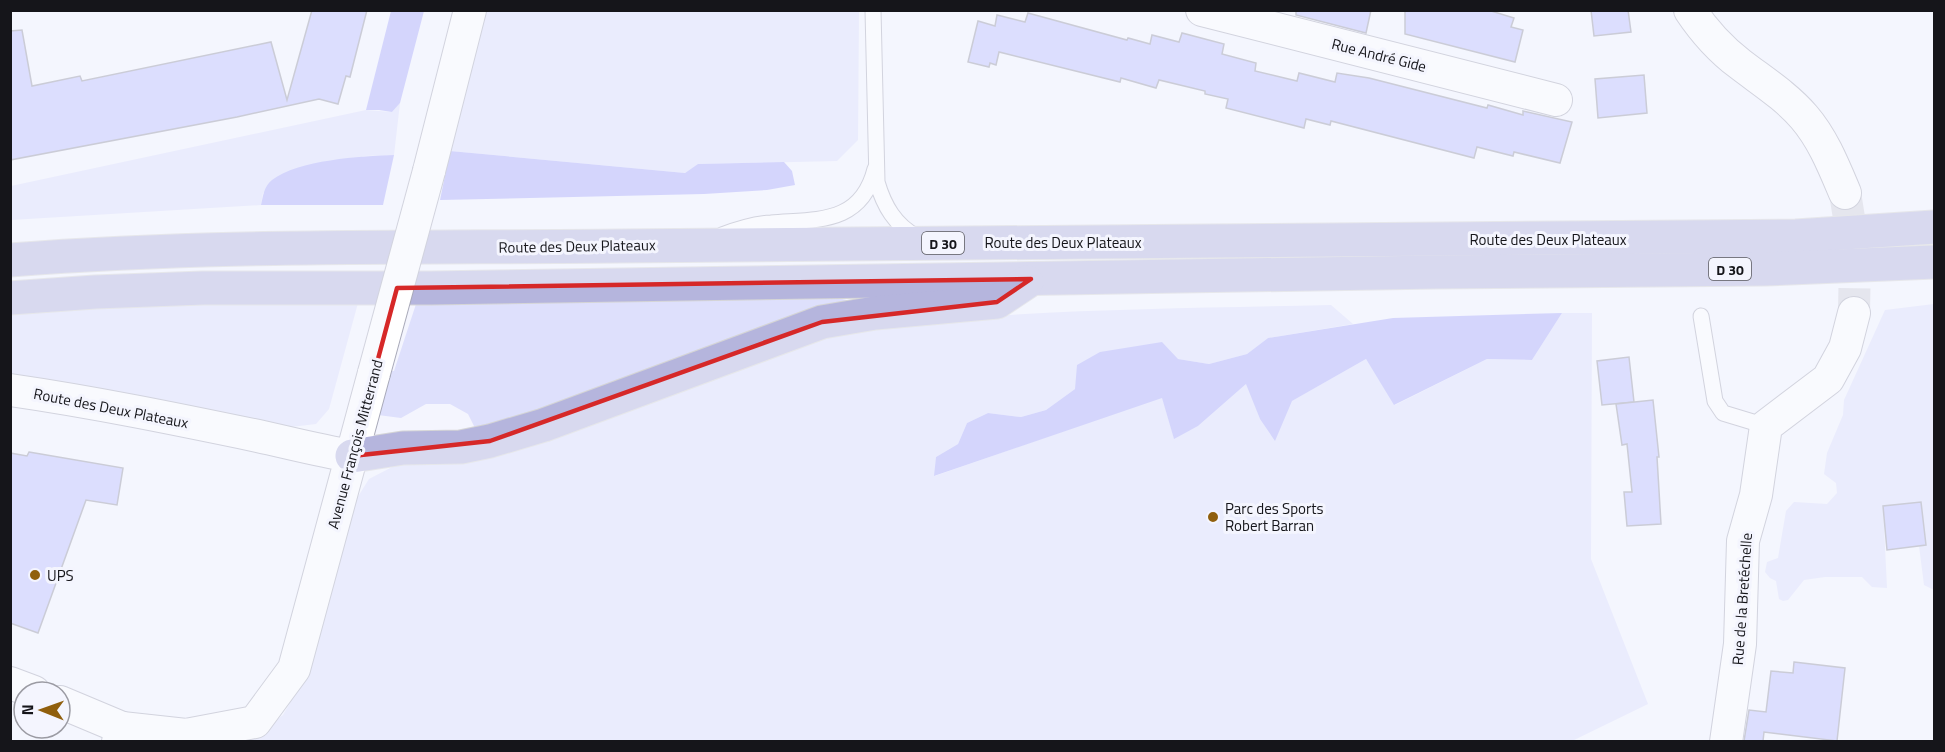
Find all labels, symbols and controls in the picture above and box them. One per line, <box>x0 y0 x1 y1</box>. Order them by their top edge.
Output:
street label: Rue André Gide <box>1329 32 1429 78</box>
street label: Route des Deux Plateaux <box>1469 228 1627 251</box>
street label: Route des Deux Plateaux <box>984 231 1142 254</box>
road number: D 30 <box>922 232 964 254</box>
street label: Route des Deux Plateaux <box>498 233 656 259</box>
road number: D 30 <box>1709 258 1751 280</box>
street label: Avenue François Mitterrand <box>321 357 389 531</box>
street label: Route des Deux Plateaux <box>32 382 191 434</box>
place label: Parc des Sports Robert Barran <box>1225 497 1323 537</box>
marker: Parc des Sports Robert Barran <box>1206 510 1220 524</box>
street label: Rue de la Bretéchelle <box>1726 532 1758 666</box>
place label: UPS <box>47 564 74 587</box>
marker: UPS <box>28 568 42 582</box>
north arrow <box>12 680 72 740</box>
text: N <box>15 704 39 715</box>

